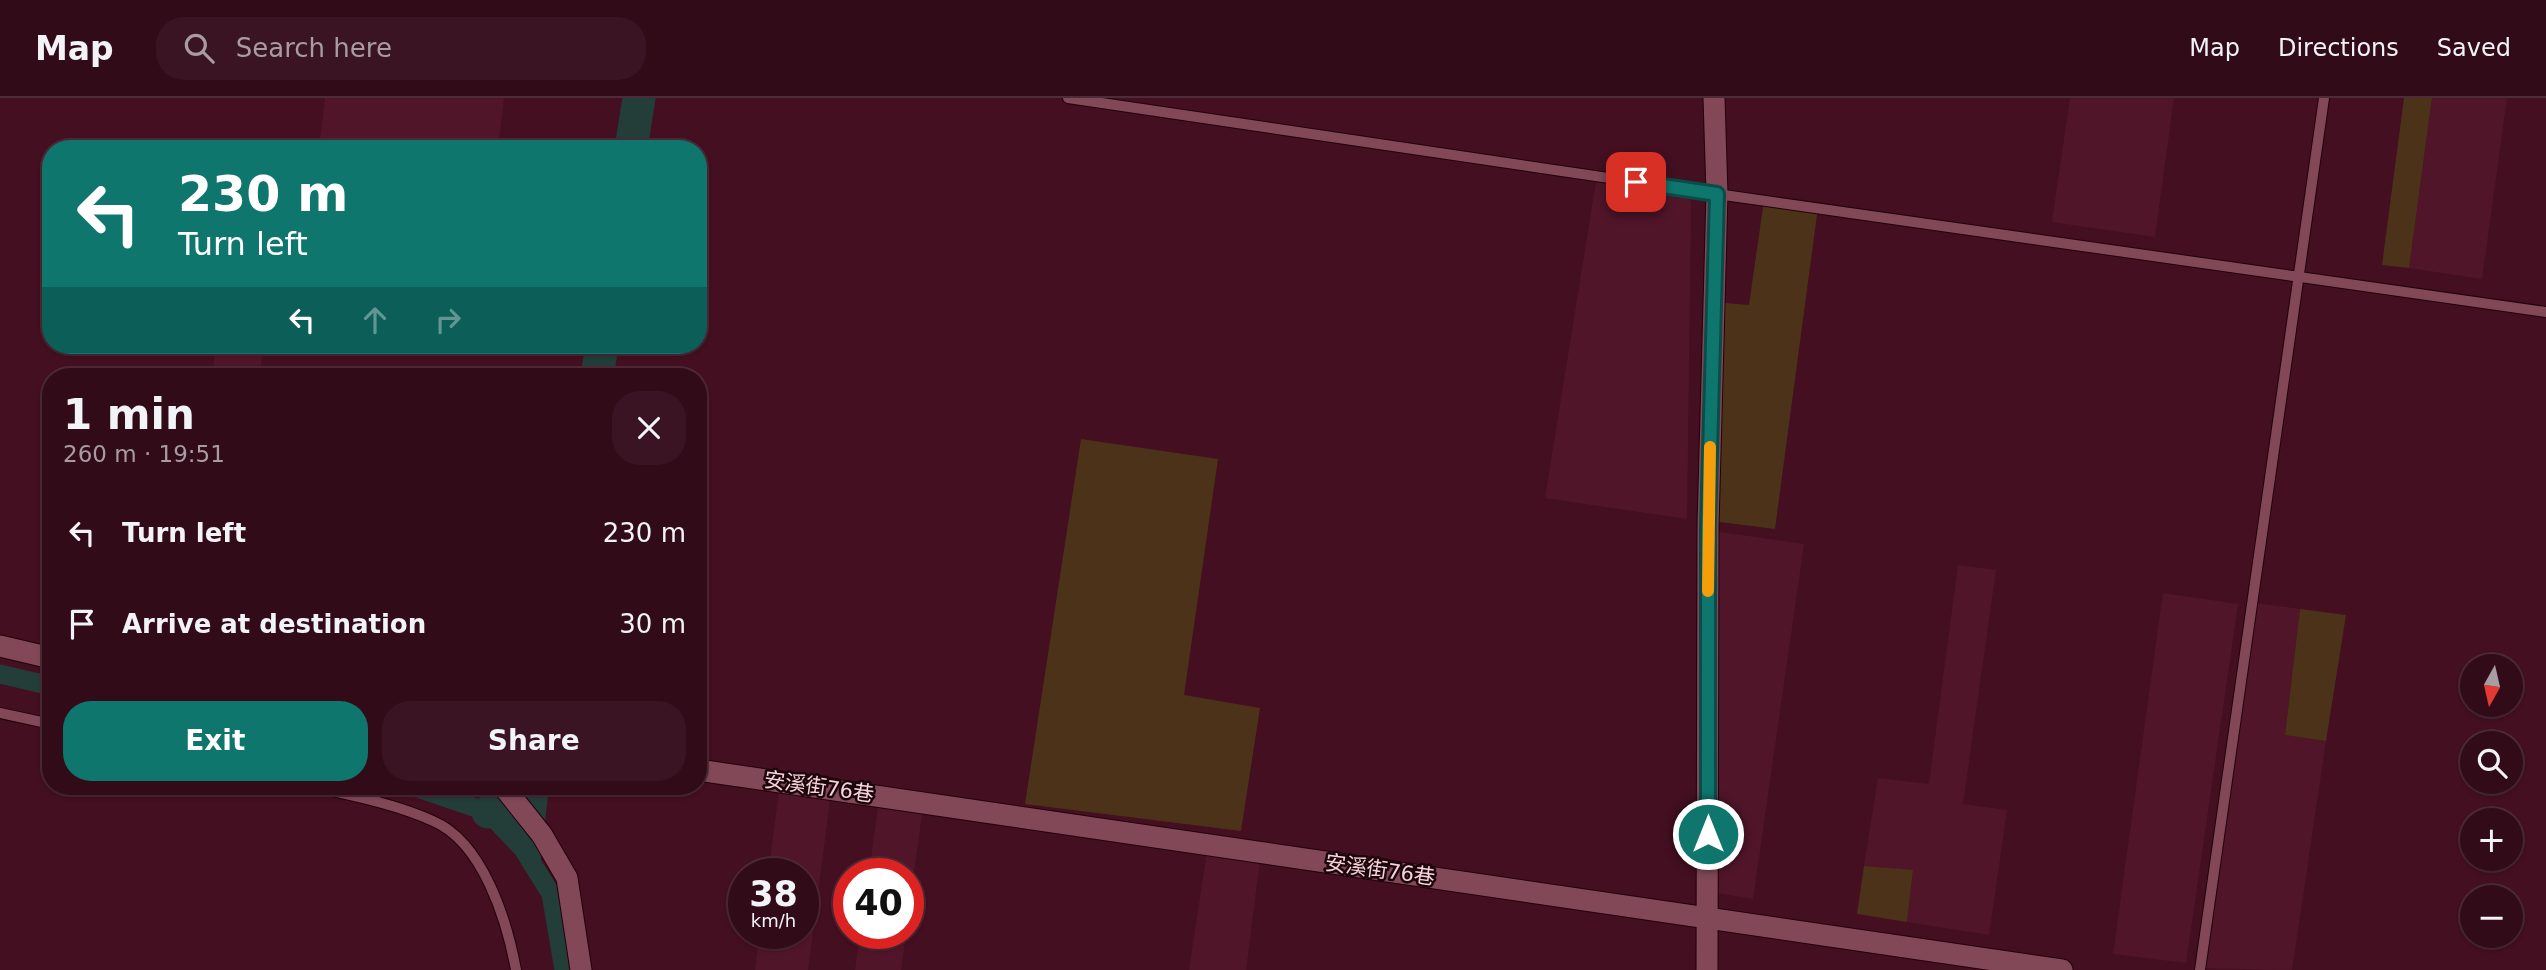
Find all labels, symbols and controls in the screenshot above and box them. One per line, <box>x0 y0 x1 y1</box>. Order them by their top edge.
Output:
search box <box>156 17 646 80</box>
text: Map <box>35 29 114 68</box>
icon: search <box>180 29 218 67</box>
text: Search here <box>236 33 392 63</box>
text: Map <box>2189 34 2240 62</box>
text: Directions <box>2278 34 2399 62</box>
text: Saved <box>2437 34 2511 62</box>
pin <box>1606 152 1666 212</box>
icon: arrive <box>1617 163 1655 201</box>
text: 230 m <box>178 166 348 223</box>
icon: left <box>63 168 154 259</box>
text: Turn left <box>178 225 308 263</box>
icon: left <box>283 301 321 339</box>
icon: ahead <box>356 301 394 339</box>
icon: right <box>429 301 467 339</box>
text: 1 min <box>63 390 195 439</box>
button: close <box>612 391 686 465</box>
text: 260 m · 19:51 <box>63 441 225 467</box>
icon: left <box>63 514 101 552</box>
text: Turn left <box>122 518 246 548</box>
text: 230 m <box>603 518 686 548</box>
icon: arrive <box>63 605 101 643</box>
text: Arrive at destination <box>122 609 426 639</box>
text: 30 m <box>619 609 686 639</box>
north arrow <box>2460 654 2524 718</box>
map controls <box>2460 654 2523 948</box>
button: Exit <box>63 701 368 781</box>
button: Share <box>382 701 686 781</box>
button: search <box>2460 731 2523 794</box>
street label: 安溪街76巷 <box>763 767 875 807</box>
position arrow <box>1671 797 1745 871</box>
button: + <box>2460 808 2523 871</box>
street label: 安溪街76巷 <box>1324 850 1436 890</box>
speed limit sign: 40 <box>833 858 924 949</box>
text: 38 <box>749 874 798 914</box>
button: − <box>2460 885 2523 948</box>
text: km/h <box>751 910 796 931</box>

